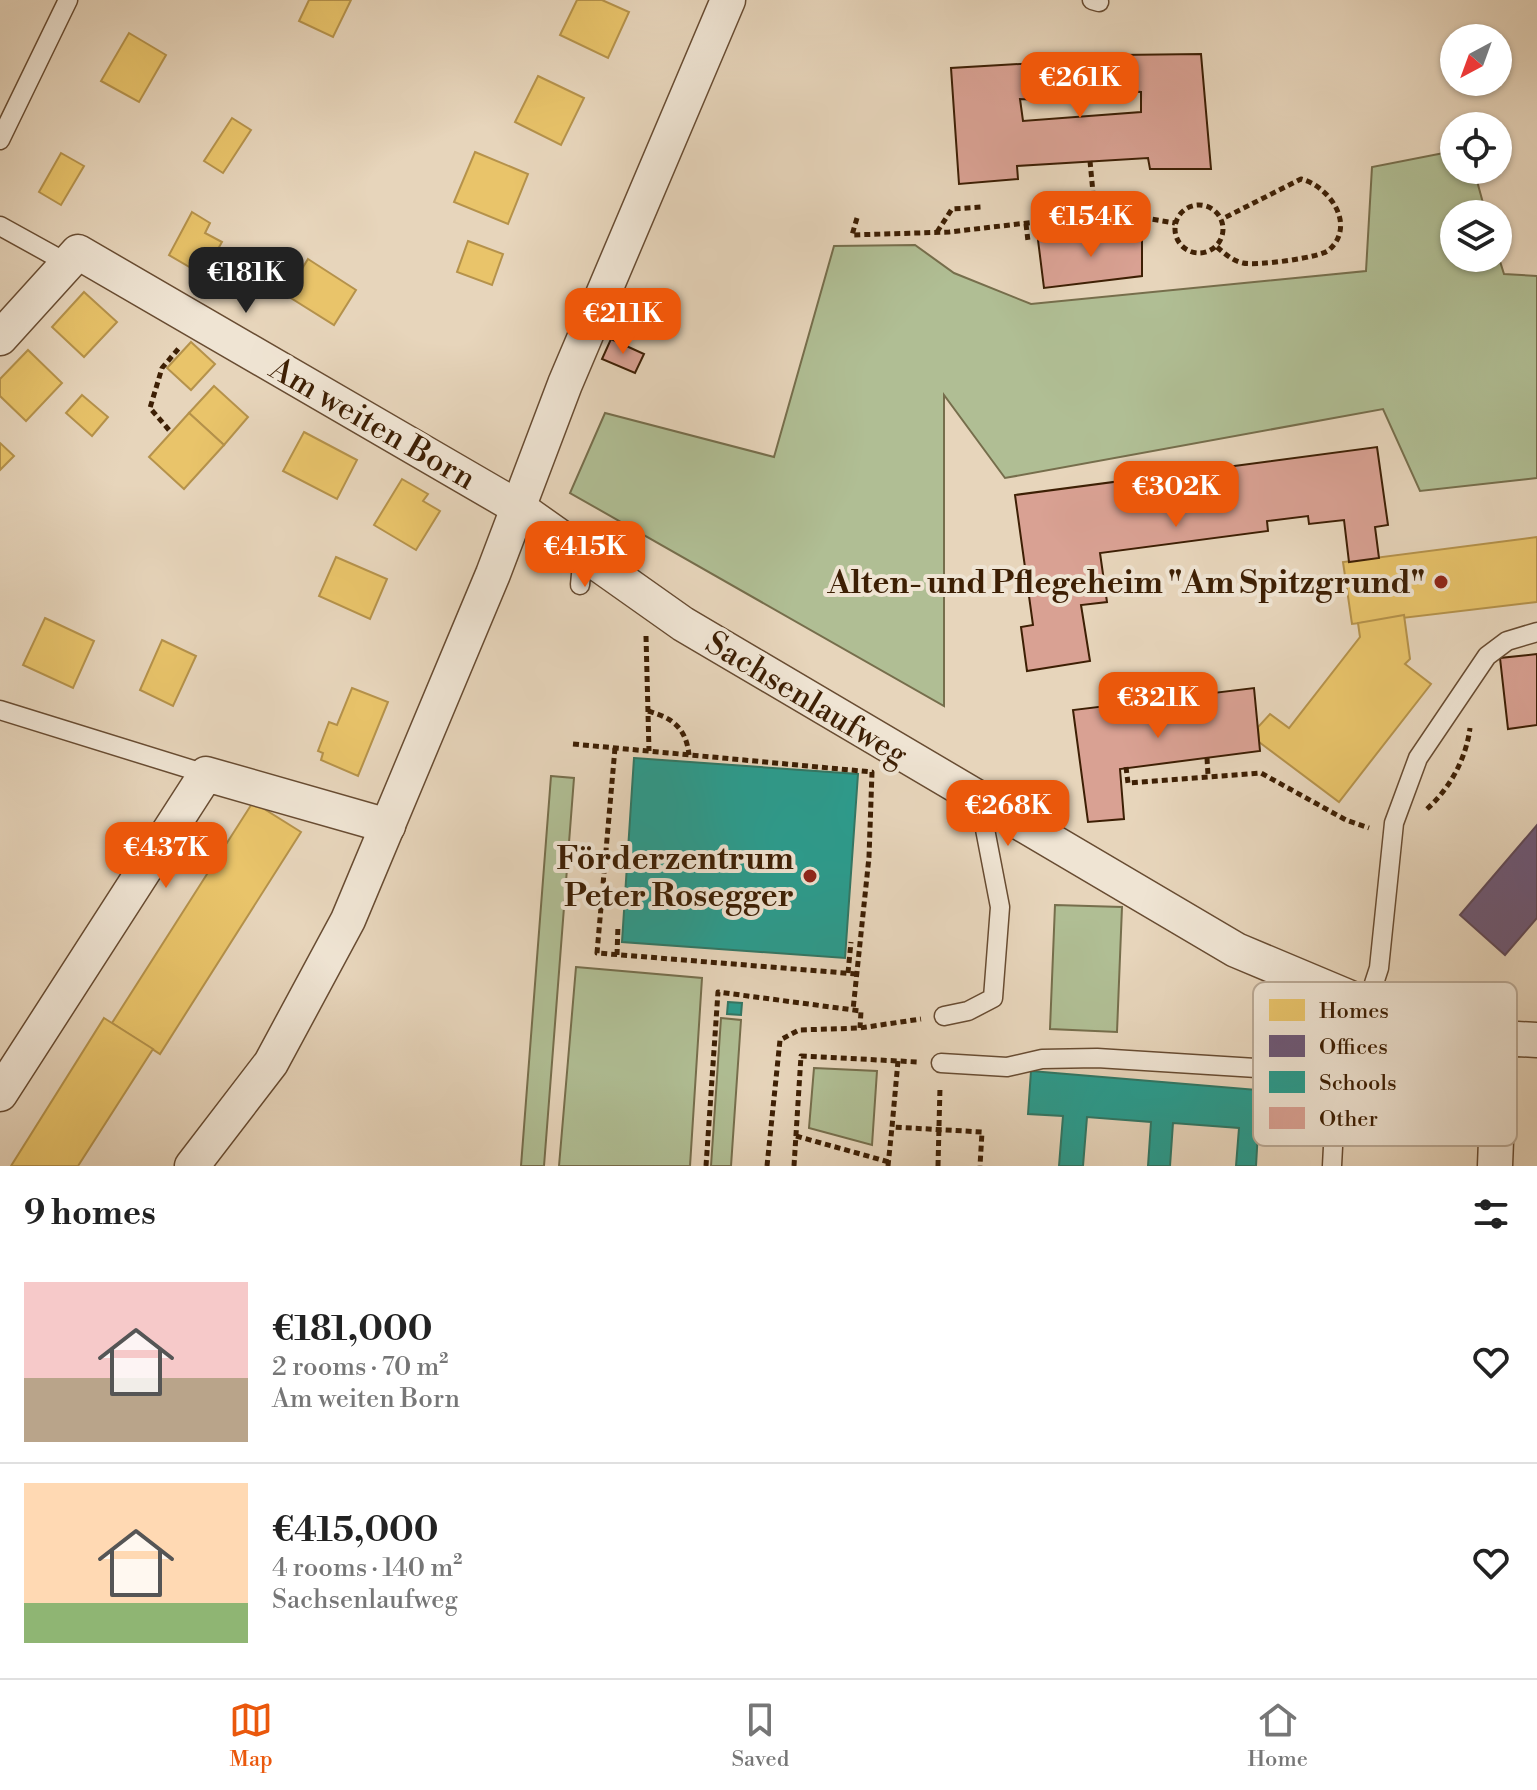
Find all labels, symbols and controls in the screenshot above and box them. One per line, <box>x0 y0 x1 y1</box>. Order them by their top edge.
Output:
north arrow <box>1440 24 1512 96</box>
map controls <box>1440 24 1512 272</box>
pin: €261K <box>1024 52 1136 120</box>
text: €261K <box>1039 62 1121 94</box>
button: locate <box>1440 112 1512 184</box>
pin: €154K <box>1035 191 1147 259</box>
button: layers <box>1440 200 1512 272</box>
text: €154K <box>1049 201 1133 233</box>
pin: €181K <box>190 247 302 315</box>
text: €181K <box>207 257 285 289</box>
pin: €211K <box>567 288 679 356</box>
text: €211K <box>583 298 663 330</box>
street label: Am weiten Born <box>261 348 483 499</box>
pin: €302K <box>1120 461 1232 529</box>
text: €302K <box>1132 471 1220 503</box>
pin: €415K <box>529 521 641 589</box>
text: €415K <box>543 531 627 563</box>
place label: Alten- und Pflegeheim "Am Spitzgrund" <box>827 563 1425 603</box>
marker: Alten- und Pflegeheim "Am Spitzgrund" <box>1432 573 1450 591</box>
street label: Sachsenlaufweg <box>698 623 915 775</box>
pin: €321K <box>1102 672 1214 740</box>
text: €321K <box>1117 682 1199 714</box>
pin: €268K <box>952 780 1064 848</box>
text: €268K <box>964 790 1052 822</box>
pin: €437K <box>110 822 222 890</box>
text: €437K <box>123 832 209 864</box>
place label: Förderzentrum Peter Rosegger <box>557 839 794 916</box>
marker: Förderzentrum Peter Rosegger <box>801 867 819 885</box>
legend <box>1253 982 1517 1146</box>
text: Homes <box>1319 998 1389 1025</box>
text: Offices <box>1319 1034 1388 1061</box>
text: Schools <box>1319 1070 1397 1097</box>
text: Other <box>1319 1106 1378 1133</box>
icon: filters <box>1469 1192 1513 1236</box>
text: 9 homes <box>24 1193 156 1235</box>
text: €181,000 <box>272 1309 432 1351</box>
icon: home <box>88 1314 184 1410</box>
icon: heart <box>1469 1340 1513 1384</box>
text: 2 rooms · 70 m² <box>272 1351 448 1383</box>
text: Am weiten Born <box>272 1383 460 1415</box>
text: €415,000 <box>272 1510 439 1552</box>
icon: home <box>88 1515 184 1611</box>
icon: heart <box>1469 1541 1513 1585</box>
text: 4 rooms · 140 m² <box>272 1552 462 1584</box>
text: Sachsenlaufweg <box>272 1584 458 1616</box>
tab: Map <box>229 1698 273 1773</box>
tab: Saved <box>731 1698 789 1773</box>
tab: Home <box>1247 1698 1308 1773</box>

